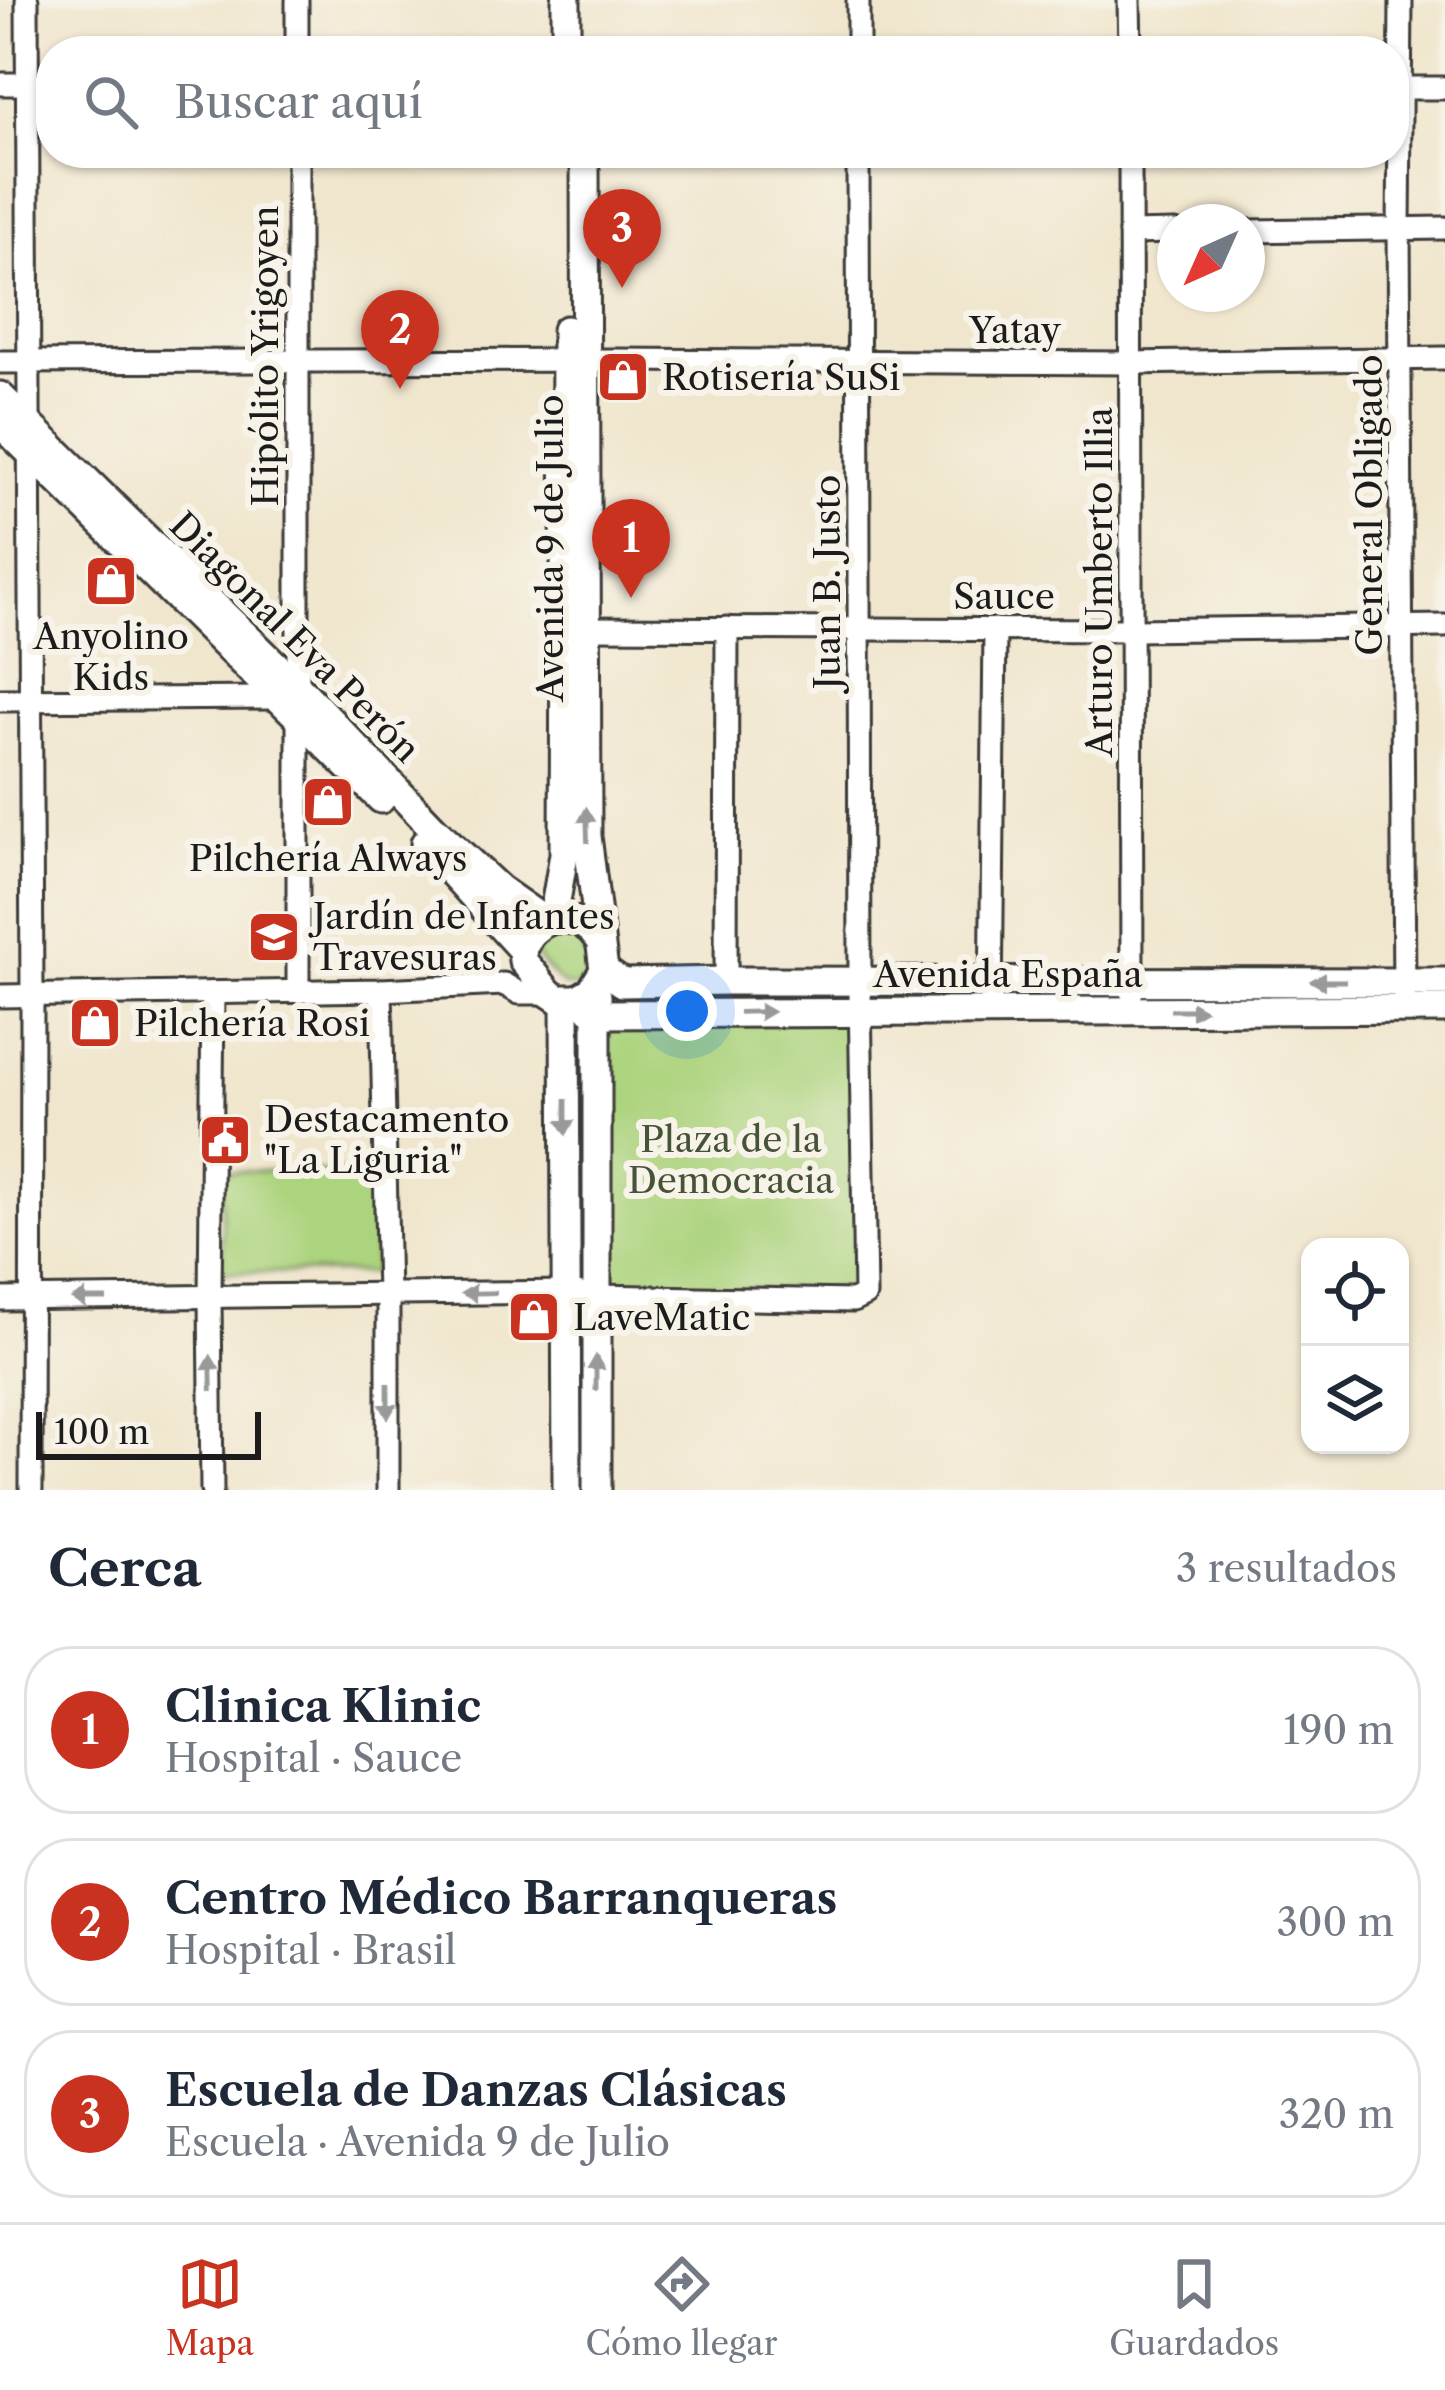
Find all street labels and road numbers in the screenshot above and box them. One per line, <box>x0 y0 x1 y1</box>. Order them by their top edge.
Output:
street label: Hipólito Yrigoyen <box>243 206 287 506</box>
street label: Yatay <box>968 308 1062 352</box>
street label: General Obligado <box>1347 354 1391 656</box>
street label: Avenida 9 de Julio <box>528 394 572 703</box>
street label: Arturo Umberto Illia <box>1077 407 1121 758</box>
street label: Juan B. Justo <box>805 475 849 694</box>
street label: Diagonal Eva Perón <box>161 503 429 771</box>
street label: Sauce <box>953 574 1055 618</box>
street label: Avenida España <box>872 952 1143 996</box>

